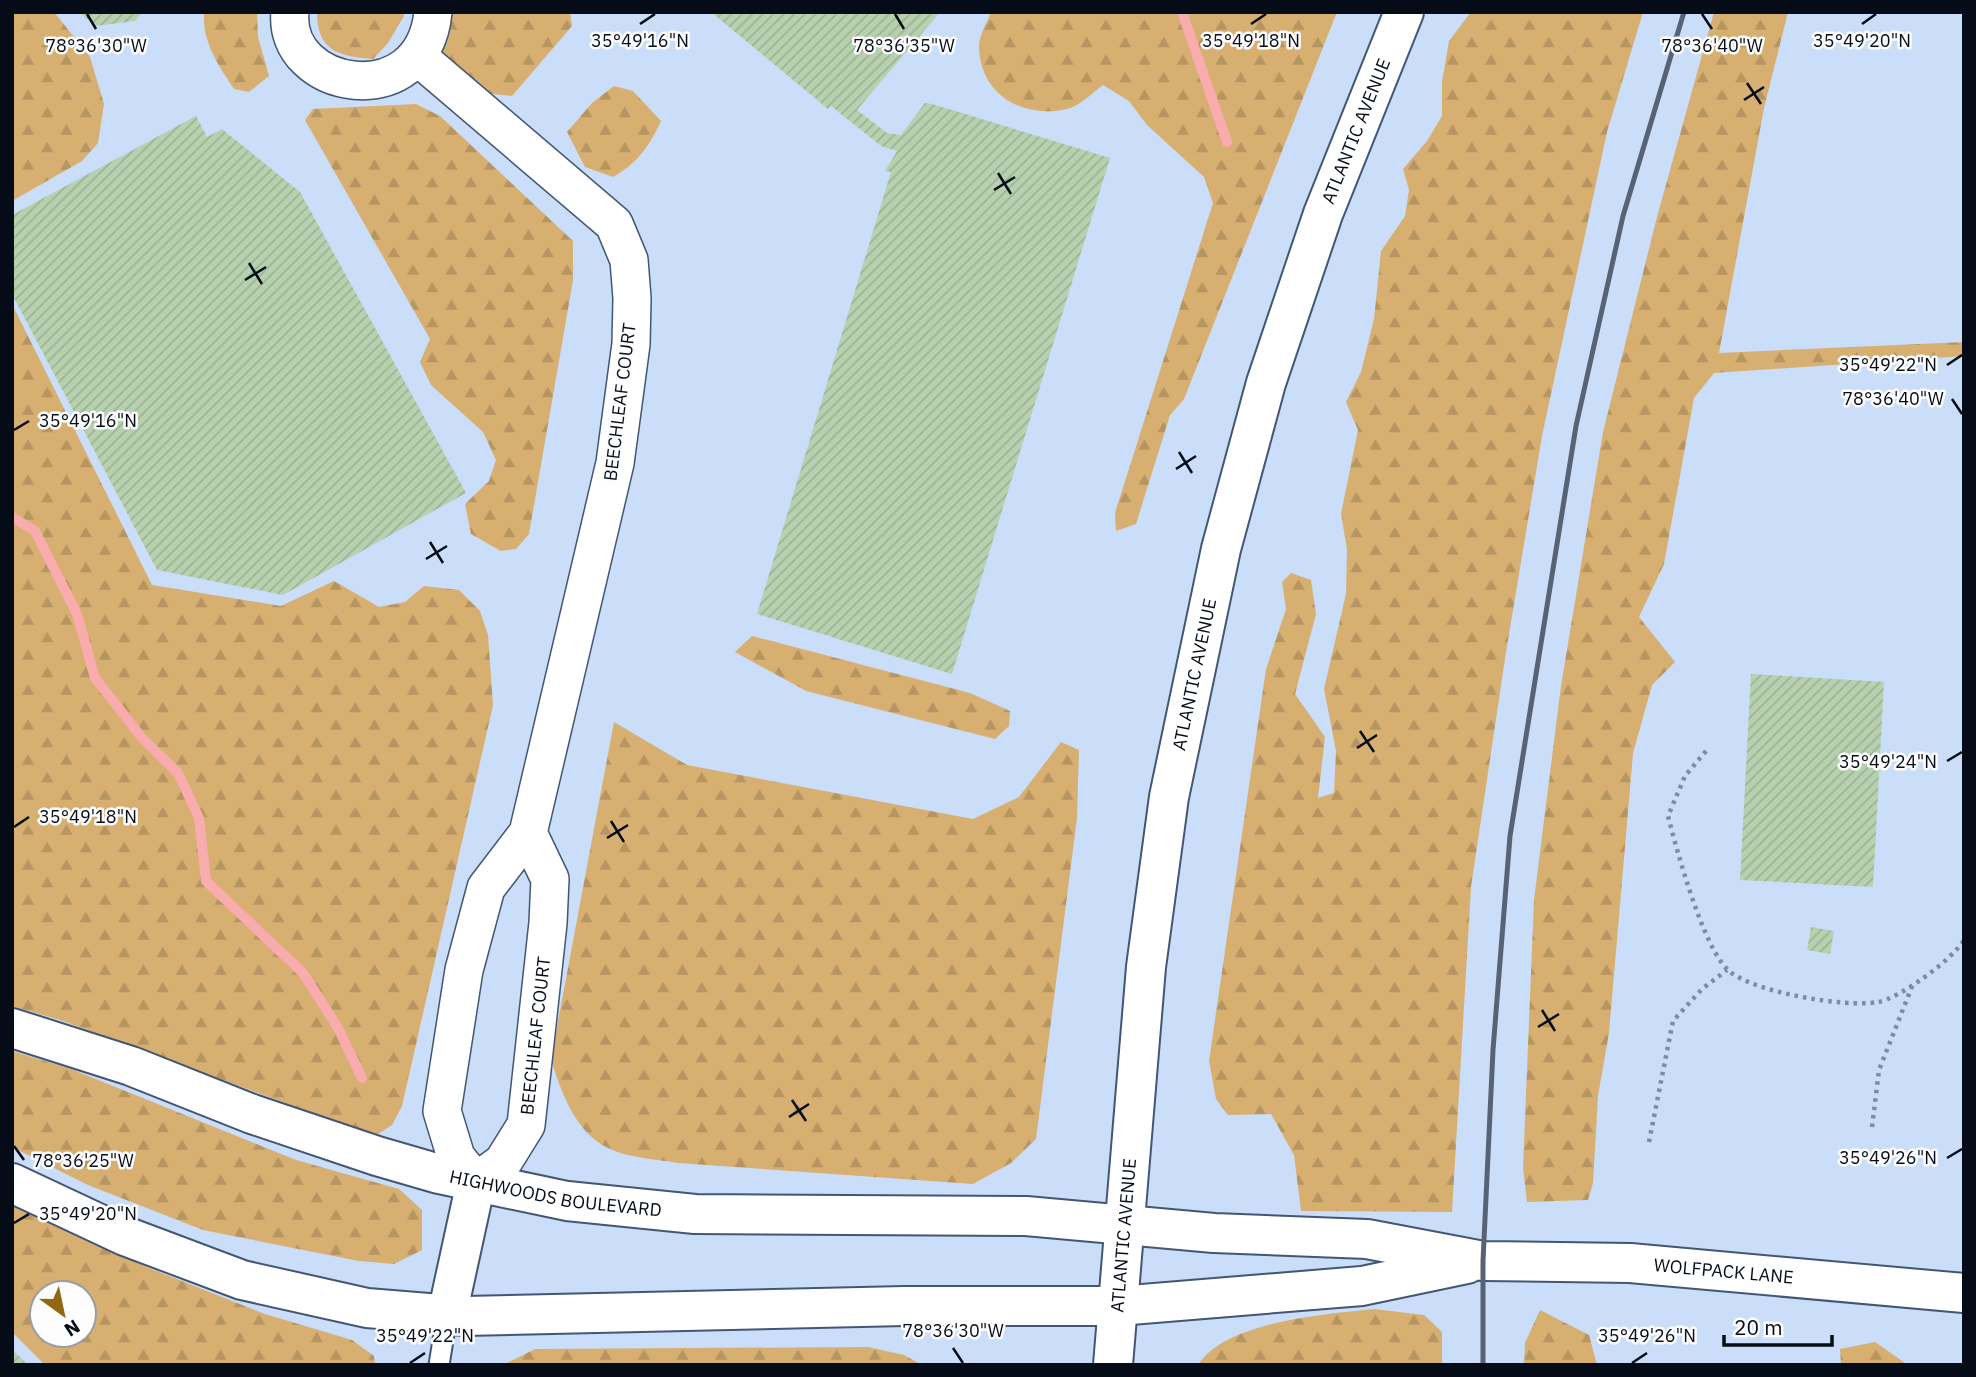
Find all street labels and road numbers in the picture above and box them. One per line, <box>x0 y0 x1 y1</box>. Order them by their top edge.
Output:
street label: ATLANTIC AVENUE <box>1316 55 1395 207</box>
street label: BEECHLEAF COURT <box>598 321 641 482</box>
street label: ATLANTIC AVENUE <box>1167 596 1221 753</box>
street label: BEECHLEAF COURT <box>515 955 555 1116</box>
street label: ATLANTIC AVENUE <box>1105 1157 1141 1314</box>
street label: HIGHWOODS BOULEVARD <box>447 1165 663 1222</box>
street label: WOLFPACK LANE <box>1653 1253 1795 1289</box>

